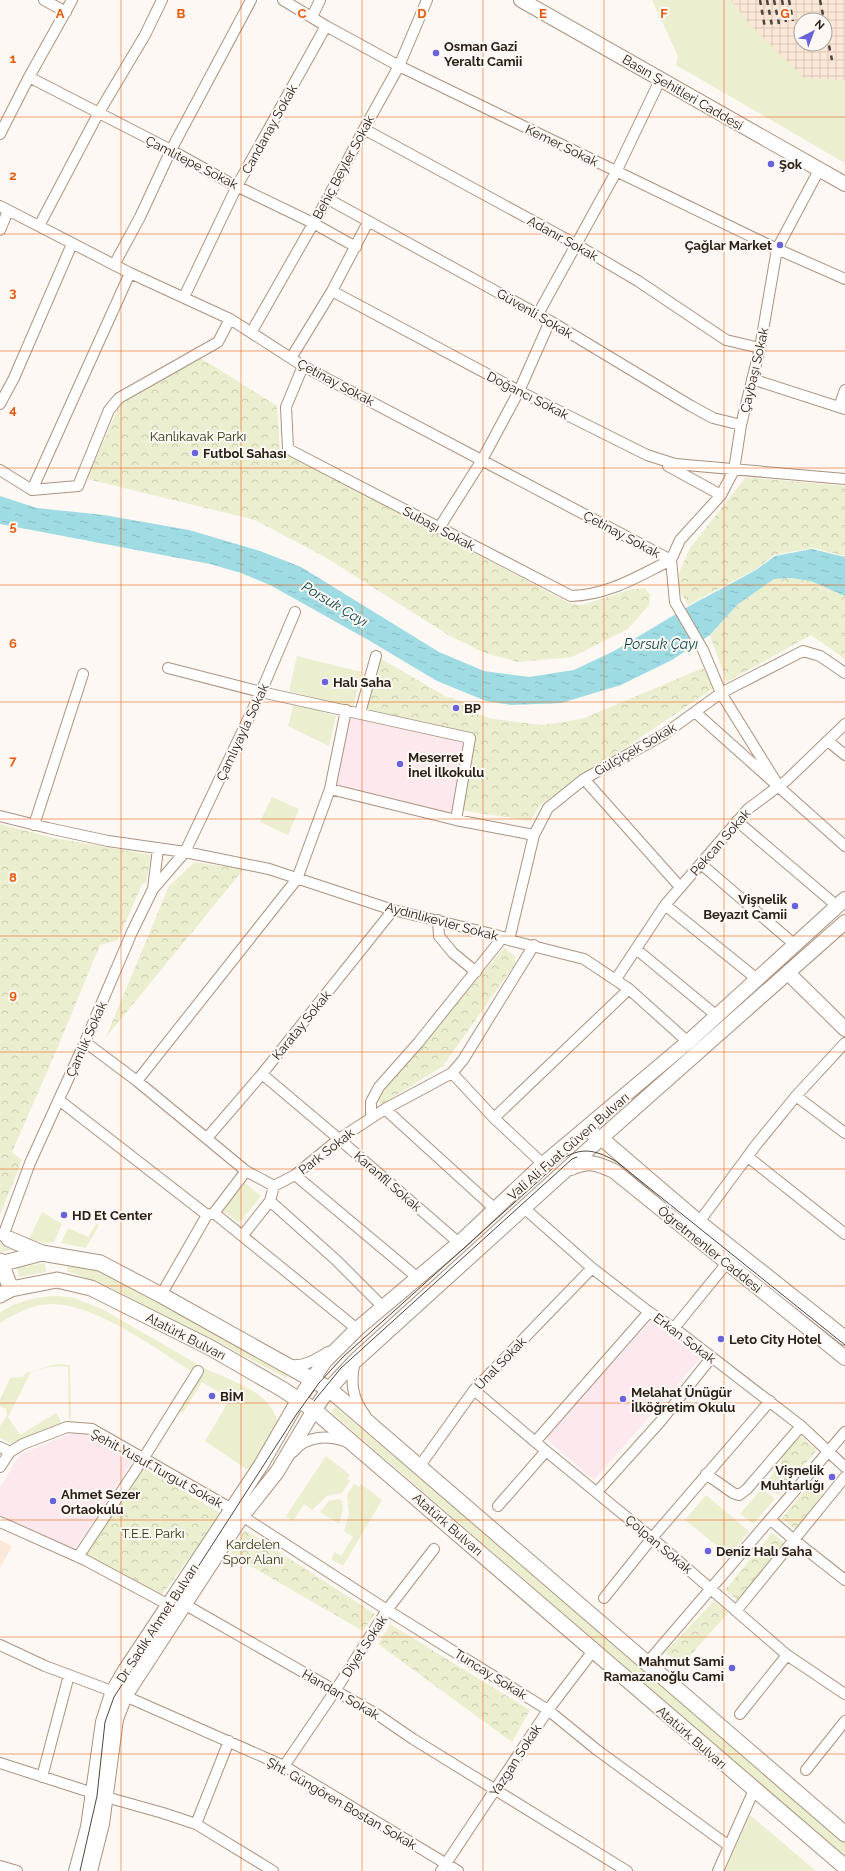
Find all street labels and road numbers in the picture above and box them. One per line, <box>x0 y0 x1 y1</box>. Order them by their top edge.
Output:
street label: Basın Şehitleri Caddesi <box>620 52 746 133</box>
street label: Candanay Sokak <box>239 82 300 176</box>
street label: Behiç Beyler Sokak <box>310 113 377 222</box>
street label: Kemer Sokak <box>523 121 601 170</box>
street label: Çamlıtepe Sokak <box>143 133 241 192</box>
street label: Adanır Sokak <box>525 213 601 264</box>
street label: Güvenli Sokak <box>494 286 575 341</box>
street label: Çaybaşı Sokak <box>737 326 772 414</box>
street label: Çetinay Sokak <box>295 356 377 409</box>
street label: Doğancı Sokak <box>485 368 571 422</box>
street label: Subaşı Sokak <box>400 503 478 554</box>
street label: Çetinay Sokak <box>581 508 663 561</box>
street label: Çamlıyayla Sokak <box>213 681 272 783</box>
street label: Gülçiçek Sokak <box>592 720 679 779</box>
street label: Pekcan Sokak <box>687 806 754 879</box>
street label: Aydınlıkevler Sokak <box>384 899 500 944</box>
street label: Karatay Sokak <box>269 988 334 1063</box>
street label: Çamlık Sokak <box>63 999 110 1079</box>
street label: Vali Ali Fuat Güven Bulvarı <box>505 1090 632 1203</box>
street label: Park Sokak <box>296 1125 357 1178</box>
street label: Karanfil Sokak <box>351 1148 424 1215</box>
street label: Öğretmenler Caddesi <box>655 1202 765 1296</box>
street label: Atatürk Bulvarı <box>143 1310 228 1363</box>
street label: Erkan Sokak <box>651 1310 719 1367</box>
street label: Ünal Sokak <box>471 1333 529 1393</box>
street label: Şehit Yusuf Turgut Sokak <box>88 1426 225 1511</box>
street label: Atatürk Bulvarı <box>410 1490 486 1559</box>
street label: Çolpan Sokak <box>622 1512 695 1577</box>
street label: Dr. Sadık Ahmet Bulvarı <box>113 1561 201 1685</box>
street label: Diyet Sokak <box>339 1612 390 1680</box>
street label: Tuncay Sokak <box>452 1646 530 1703</box>
street label: Handan Sokak <box>299 1666 382 1723</box>
street label: Atatürk Bulvarı <box>654 1703 730 1772</box>
street label: Yazgan Sokak <box>486 1721 544 1799</box>
street label: Şht. Güngören Bostan Sokak <box>264 1754 419 1853</box>

